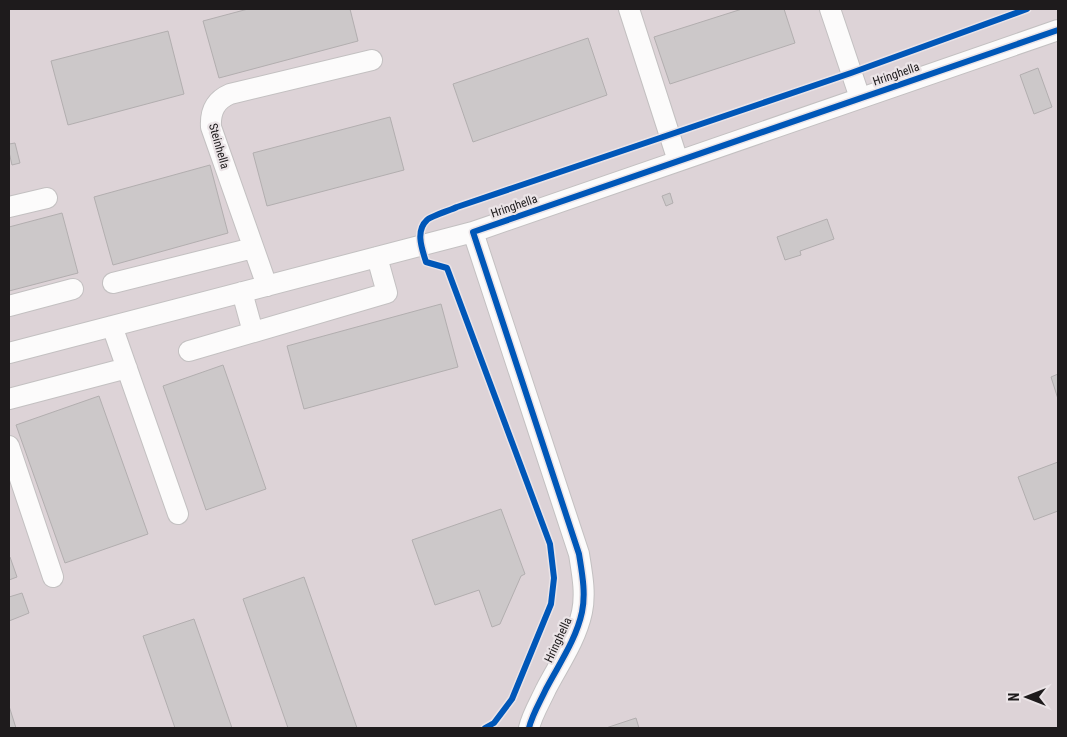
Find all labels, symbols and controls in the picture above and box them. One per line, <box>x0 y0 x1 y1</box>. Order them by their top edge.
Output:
street label: Hringhella <box>871 59 921 88</box>
street label: Steinhella <box>206 122 232 171</box>
street label: Hringhella <box>489 191 539 220</box>
street label: Hringhella <box>541 615 575 665</box>
north arrow <box>1002 672 1052 722</box>
text: N <box>1006 693 1022 701</box>

